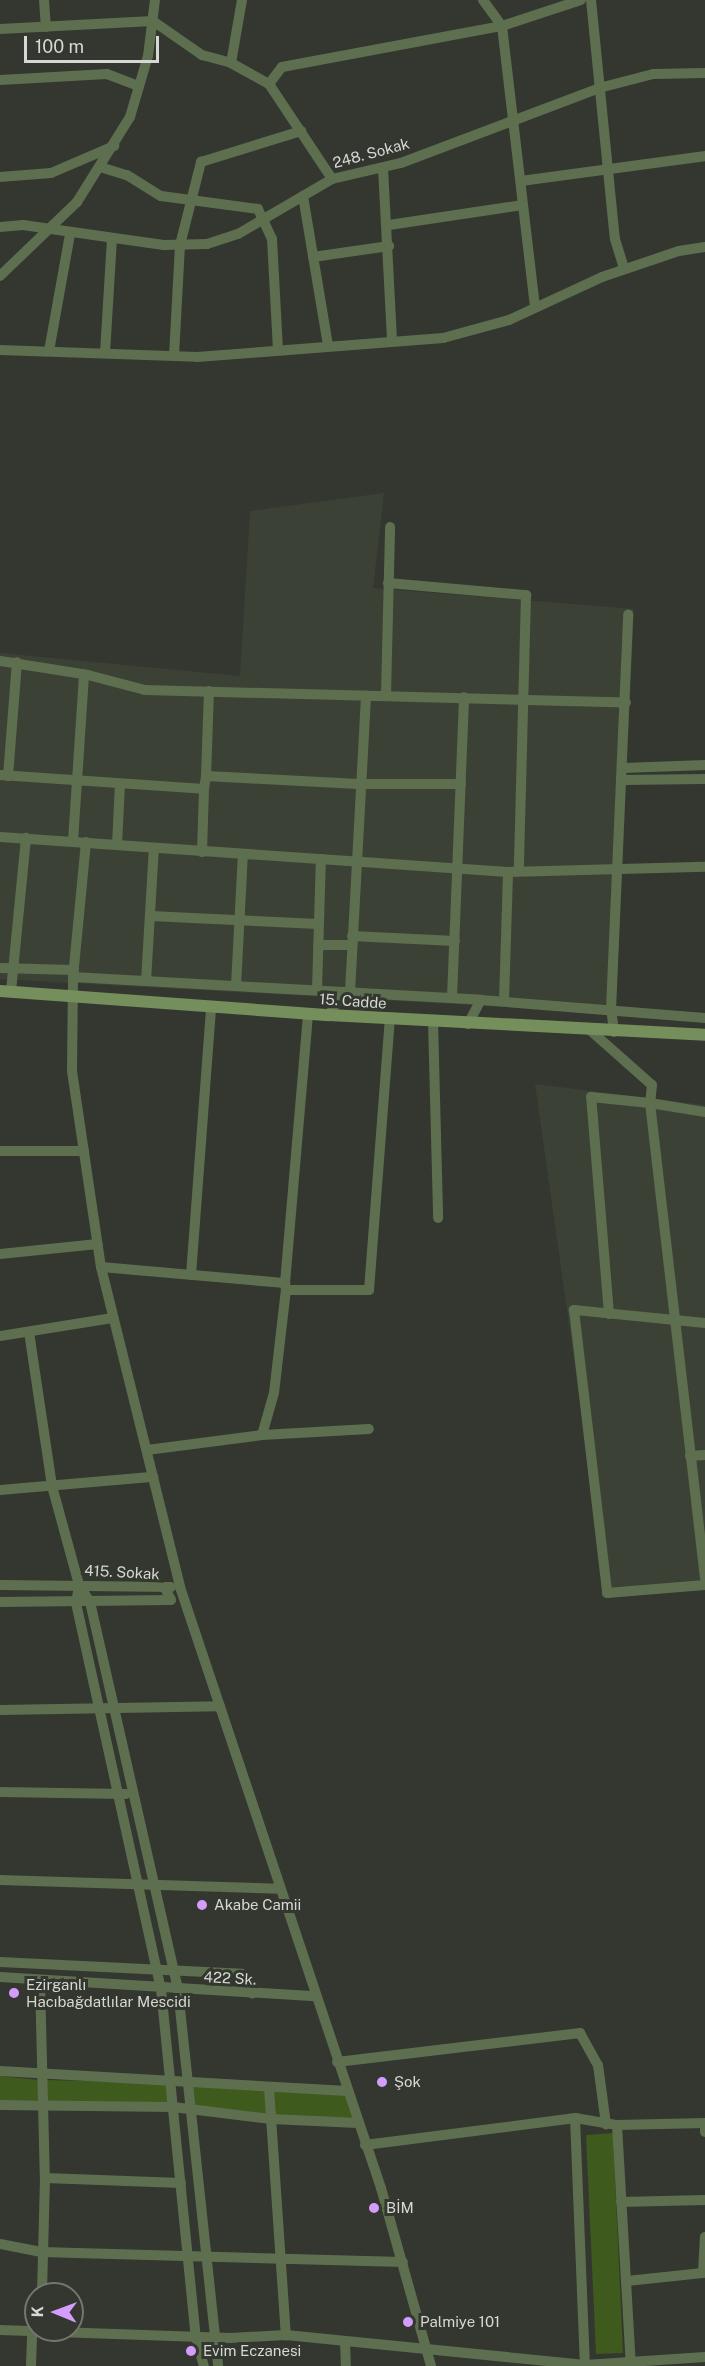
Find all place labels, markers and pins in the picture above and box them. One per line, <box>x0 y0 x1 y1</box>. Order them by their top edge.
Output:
place label: Akabe Camii <box>214 1896 301 1914</box>
marker: Akabe Camii <box>195 1898 209 1912</box>
place label: Ezirganlı Hacıbağdatlılar Mescidi <box>26 1975 191 2010</box>
marker: Ezirganlı Hacıbağdatlılar Mescidi <box>7 1986 21 2000</box>
place label: Şok <box>394 2073 421 2091</box>
marker: Şok <box>375 2075 389 2089</box>
place label: BİM <box>386 2199 414 2217</box>
marker: BİM <box>367 2201 381 2215</box>
place label: Palmiye 101 <box>420 2313 500 2331</box>
marker: Palmiye 101 <box>401 2315 415 2329</box>
place label: Evim Eczanesi <box>203 2342 301 2360</box>
marker: Evim Eczanesi <box>184 2344 198 2358</box>

